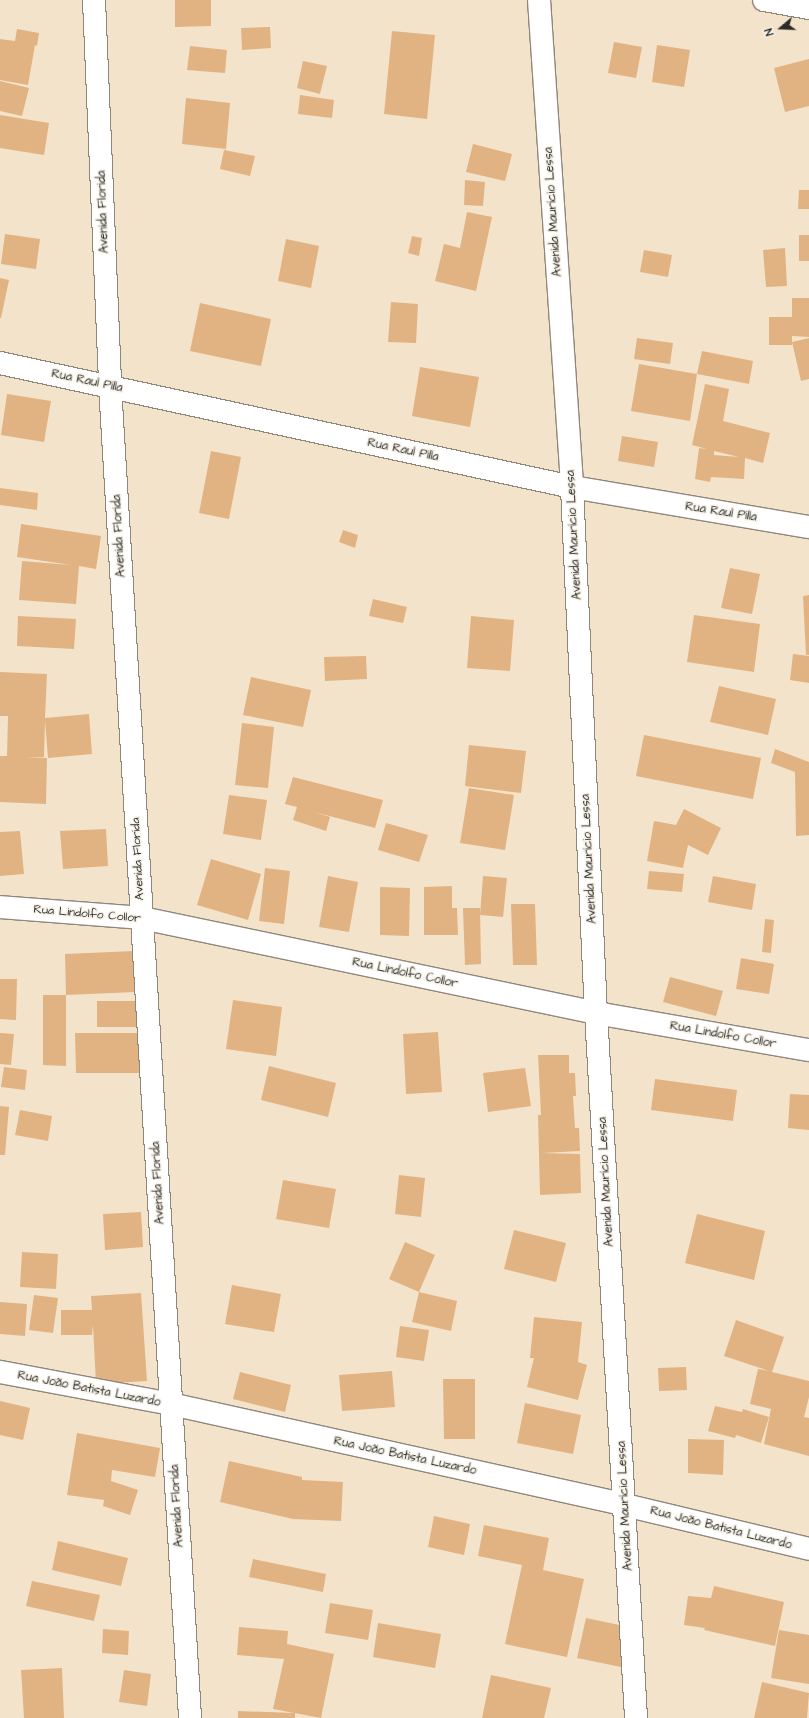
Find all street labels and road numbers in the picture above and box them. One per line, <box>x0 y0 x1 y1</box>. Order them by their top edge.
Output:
street label: Avenida Maurício Lessa <box>541 147 565 277</box>
street label: Avenida Florida <box>94 170 112 254</box>
street label: Rua Raul Pilla <box>50 366 124 396</box>
street label: Rua Raul Pilla <box>366 435 440 465</box>
street label: Avenida Maurício Lessa <box>563 470 585 600</box>
street label: Avenida Florida <box>110 494 128 578</box>
street label: Rua Raul Pilla <box>684 499 758 525</box>
street label: Avenida Maurício Lessa <box>578 794 600 924</box>
street label: Avenida Florida <box>129 817 147 901</box>
street label: Rua Lindolfo Collor <box>33 902 141 926</box>
street label: Rua Lindolfo Collor <box>351 955 459 991</box>
street label: Rua Lindolfo Collor <box>669 1019 777 1051</box>
street label: Avenida Maurício Lessa <box>595 1117 617 1247</box>
street label: Avenida Florida <box>149 1141 167 1225</box>
street label: Rua João Batista Luzardo <box>16 1368 162 1410</box>
street label: Rua João Batista Luzardo <box>332 1434 478 1478</box>
street label: Avenida Maurício Lessa <box>614 1441 636 1571</box>
street label: Avenida Florida <box>168 1464 186 1548</box>
street label: Rua João Batista Luzardo <box>649 1503 793 1553</box>

